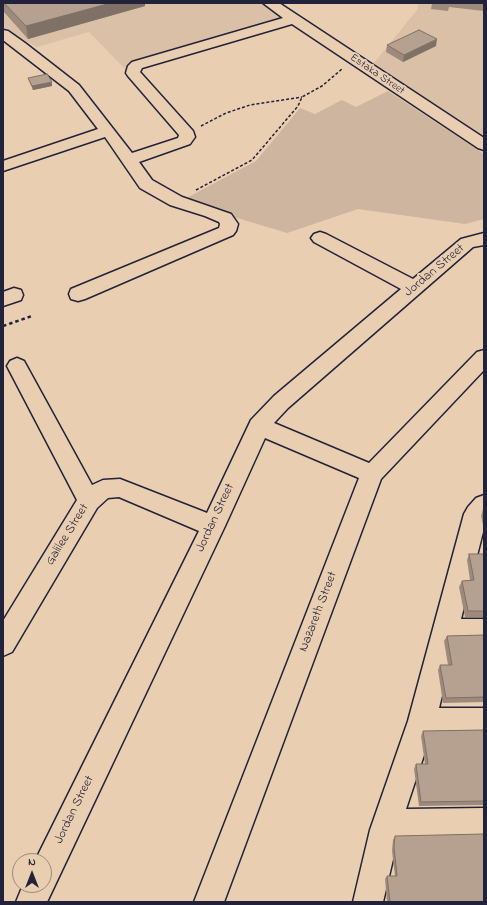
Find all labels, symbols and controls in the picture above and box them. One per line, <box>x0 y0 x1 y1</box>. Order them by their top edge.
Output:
street label: Estaka Street <box>347 52 407 98</box>
street label: Jordan Street <box>402 241 468 301</box>
street label: Jordan Street <box>193 481 239 555</box>
street label: Galilee Street <box>43 501 93 569</box>
street label: Nazareth Street <box>297 570 341 654</box>
street label: Jordan Street <box>52 773 98 847</box>
north arrow <box>12 853 52 893</box>
text: N <box>28 854 36 870</box>

